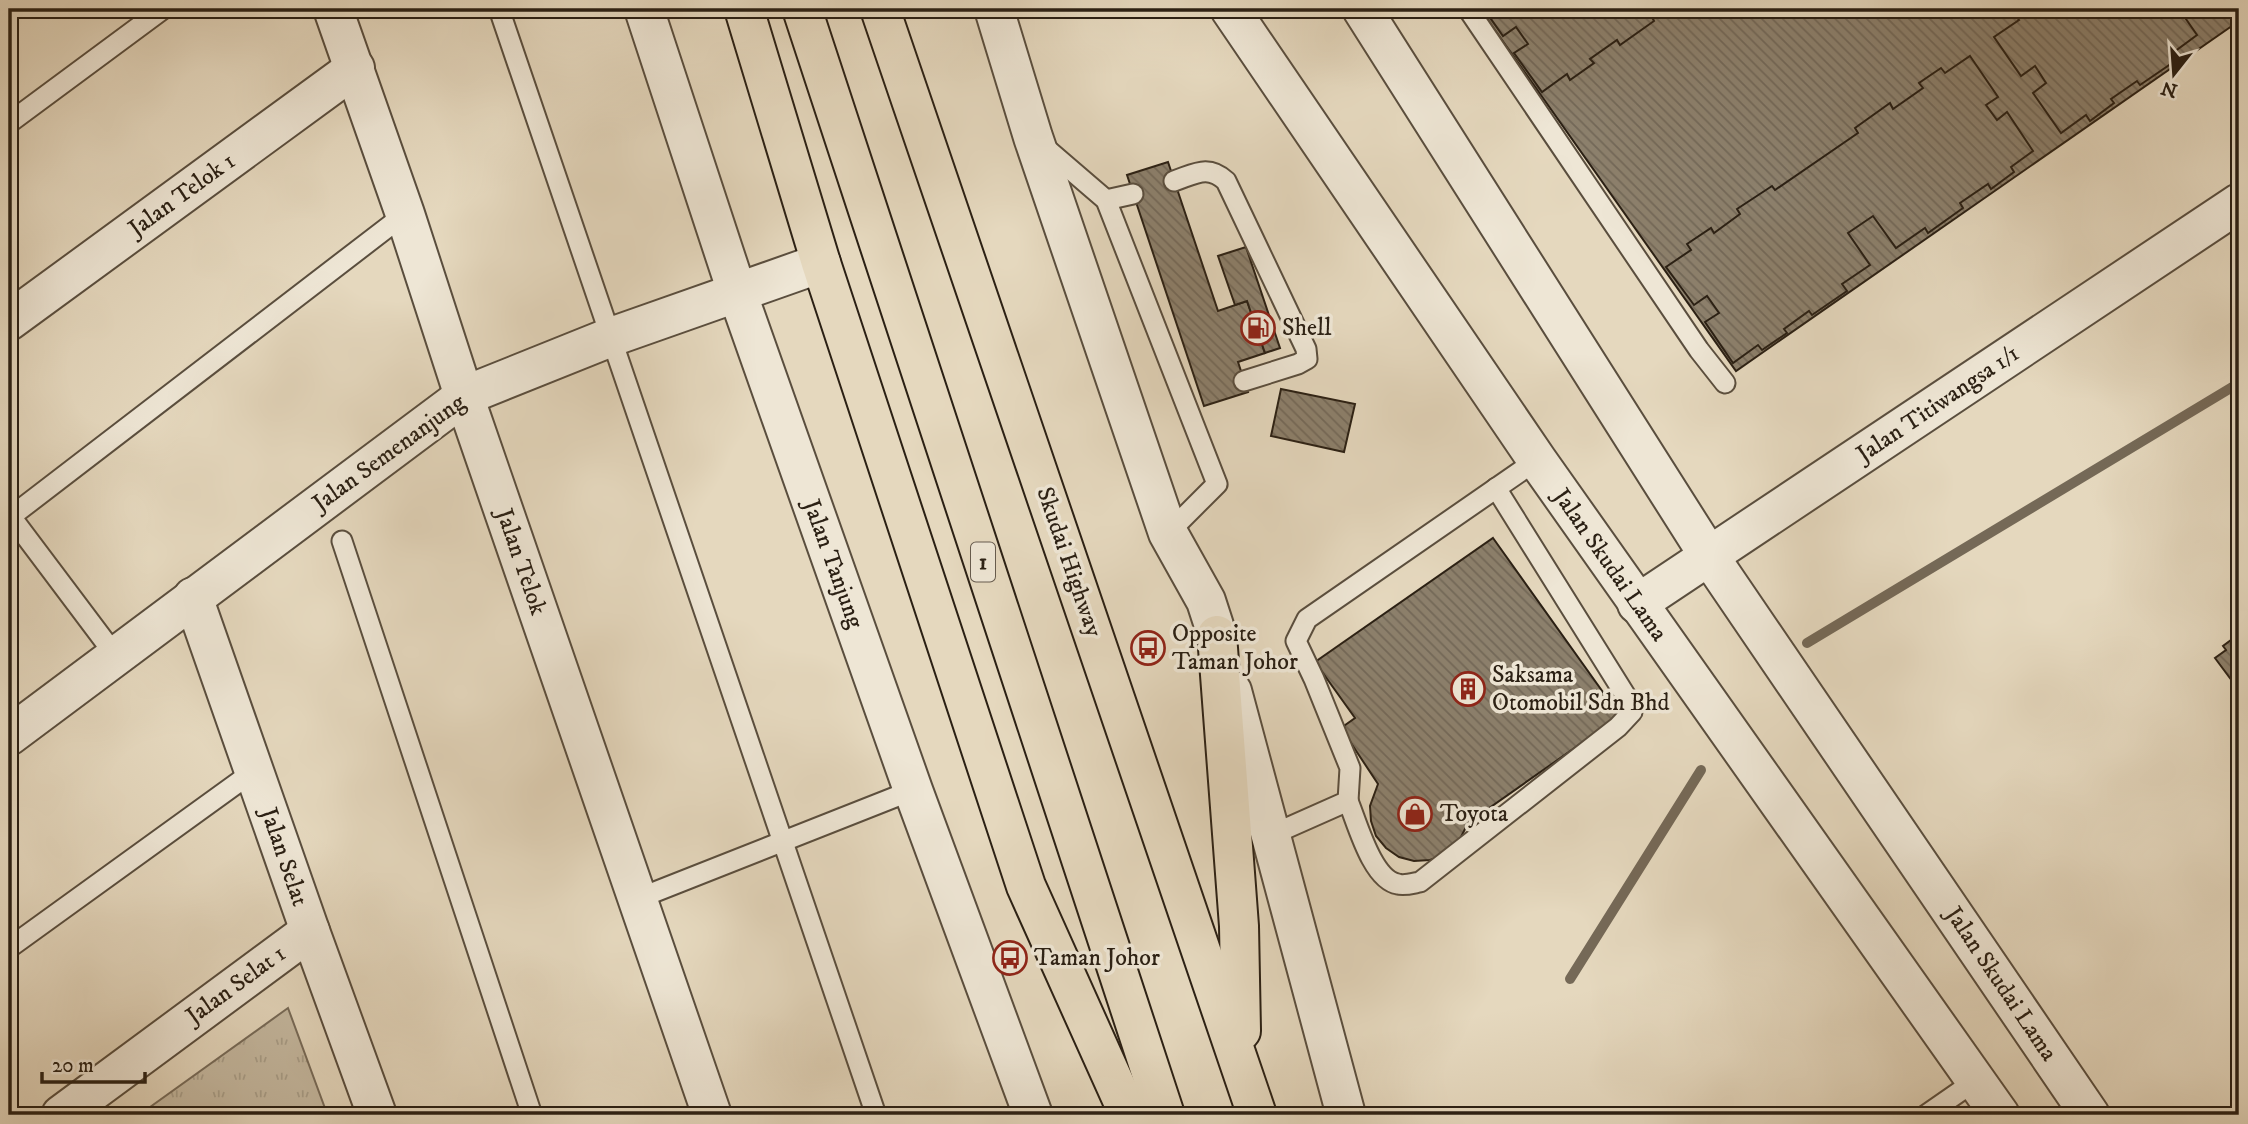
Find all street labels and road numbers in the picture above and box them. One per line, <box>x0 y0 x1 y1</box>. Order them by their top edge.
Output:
street label: Jalan Telok 1 <box>121 146 241 245</box>
street label: Jalan Titiwangsa 1/1 <box>1849 339 2025 471</box>
street label: Jalan Semenanjung <box>305 387 472 520</box>
street label: Jalan Skudai Lama <box>1545 481 1674 648</box>
street label: Skudai Highway <box>1029 483 1109 642</box>
street label: Jalan Tanjung <box>795 494 870 633</box>
street label: Jalan Telok <box>488 503 553 619</box>
road number: 1 <box>971 542 995 582</box>
street label: Jalan Selat <box>253 802 315 910</box>
street label: Jalan Skudai Lama <box>1937 900 2064 1067</box>
street label: Jalan Selat 1 <box>179 939 292 1032</box>

